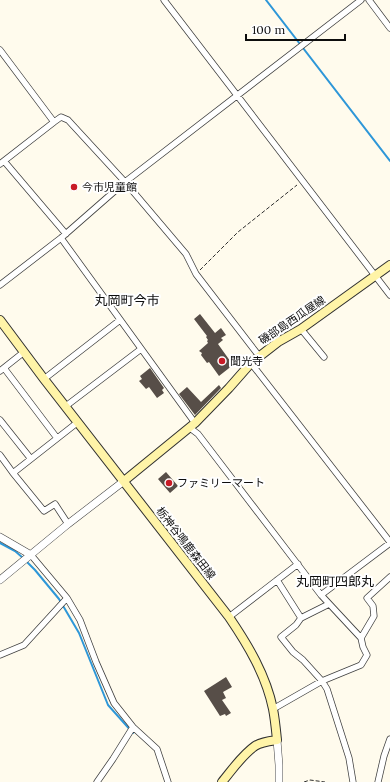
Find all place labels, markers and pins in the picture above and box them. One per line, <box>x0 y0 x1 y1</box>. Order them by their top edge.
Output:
place label: 今市児童館 <box>82 180 137 194</box>
marker: 今市児童館 <box>69 182 79 192</box>
place label: 聞光寺 <box>230 354 263 368</box>
marker: 聞光寺 <box>217 356 227 366</box>
place label: ファミリーマート <box>177 476 265 490</box>
marker: ファミリーマート <box>164 478 174 488</box>

